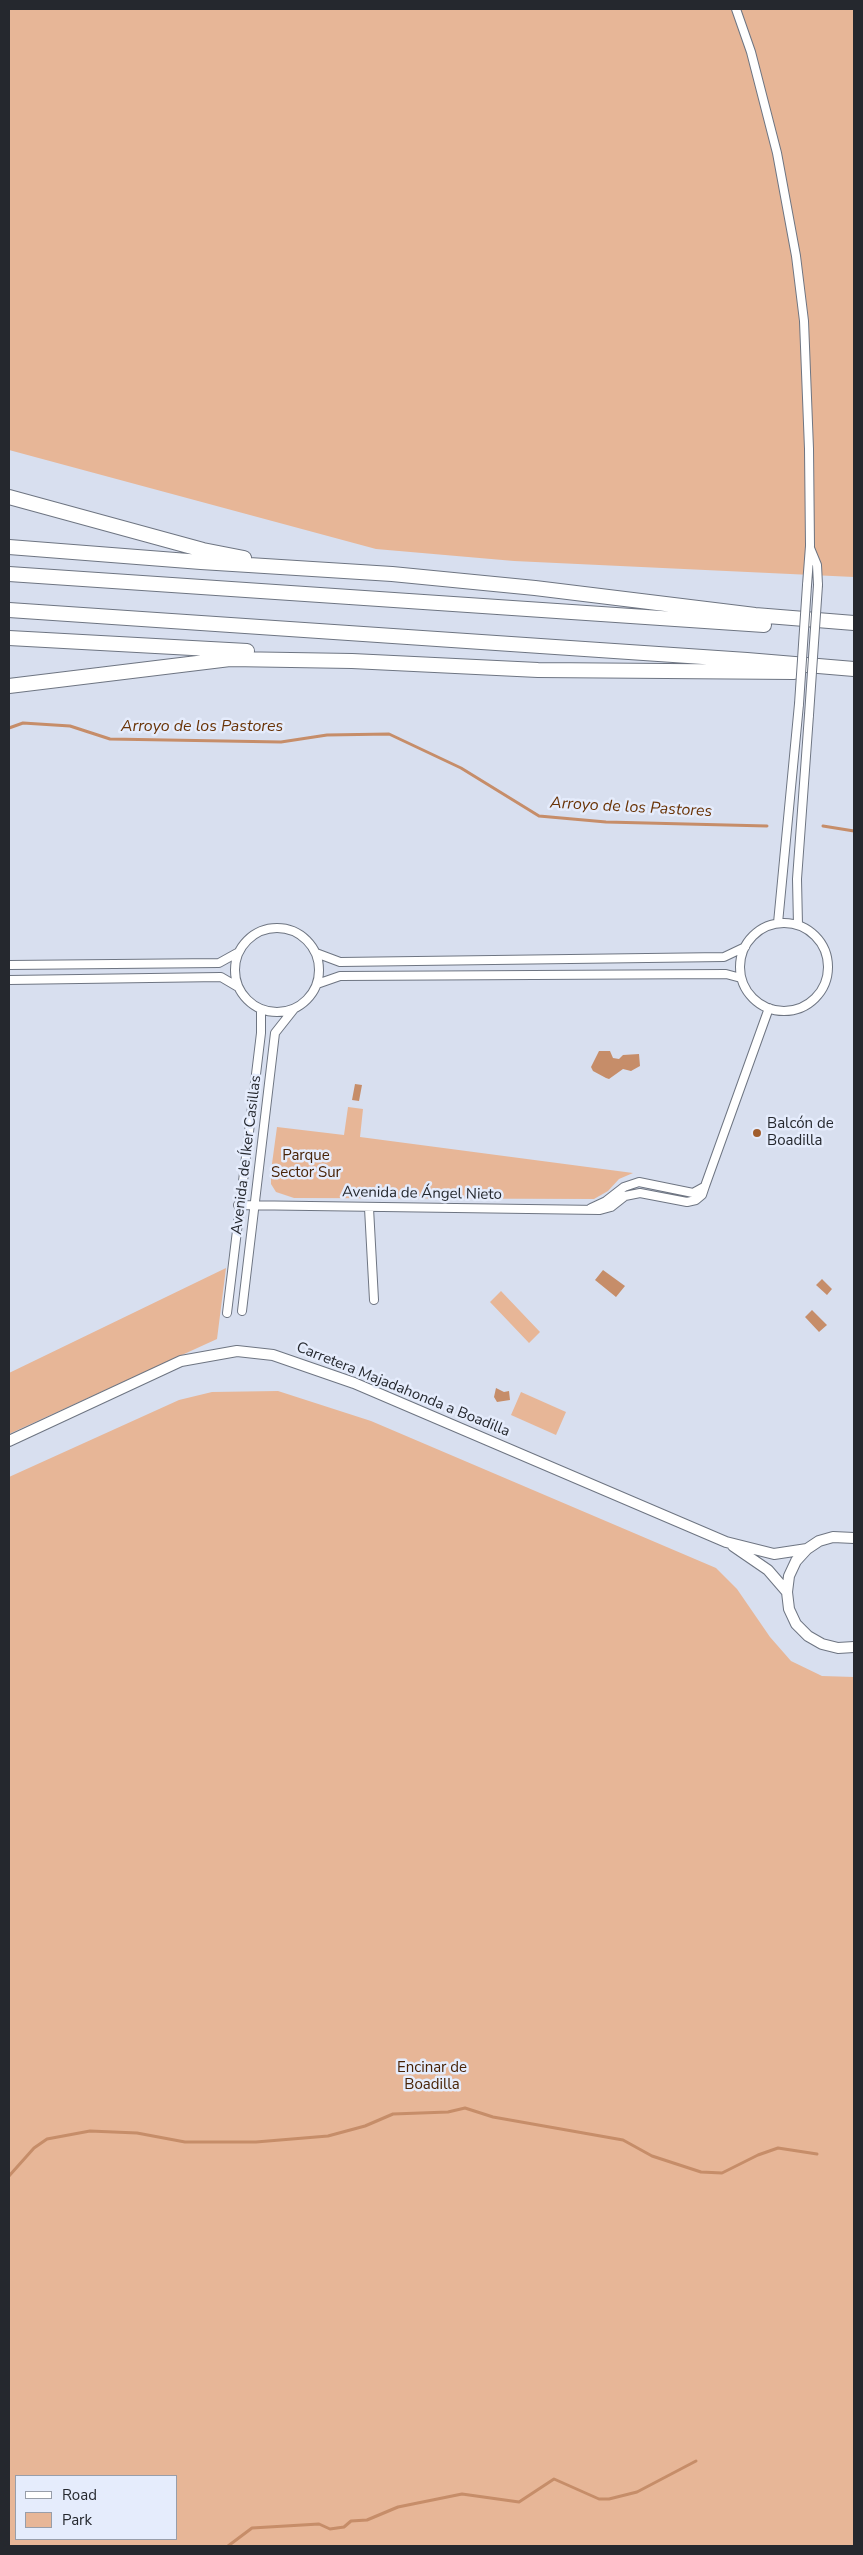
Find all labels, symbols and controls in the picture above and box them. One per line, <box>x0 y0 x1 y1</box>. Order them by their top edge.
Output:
water label: Arroyo de los Pastores <box>121 717 283 737</box>
water label: Arroyo de los Pastores <box>549 794 713 822</box>
street label: Avenida de Íker Casillas <box>228 1074 266 1236</box>
place label: Balcón de Boadilla <box>767 1115 834 1150</box>
marker: Balcón de Boadilla <box>751 1127 763 1139</box>
park label: Parque Sector Sur <box>271 1147 341 1182</box>
street label: Avenida de Ángel Nieto <box>342 1184 502 1204</box>
street label: Carretera Majadahonda a Boadilla <box>294 1339 512 1441</box>
park label: Encinar de Boadilla <box>397 2059 467 2094</box>
legend <box>15 2475 178 2540</box>
text: Road <box>62 2485 97 2505</box>
text: Park <box>62 2510 92 2530</box>

